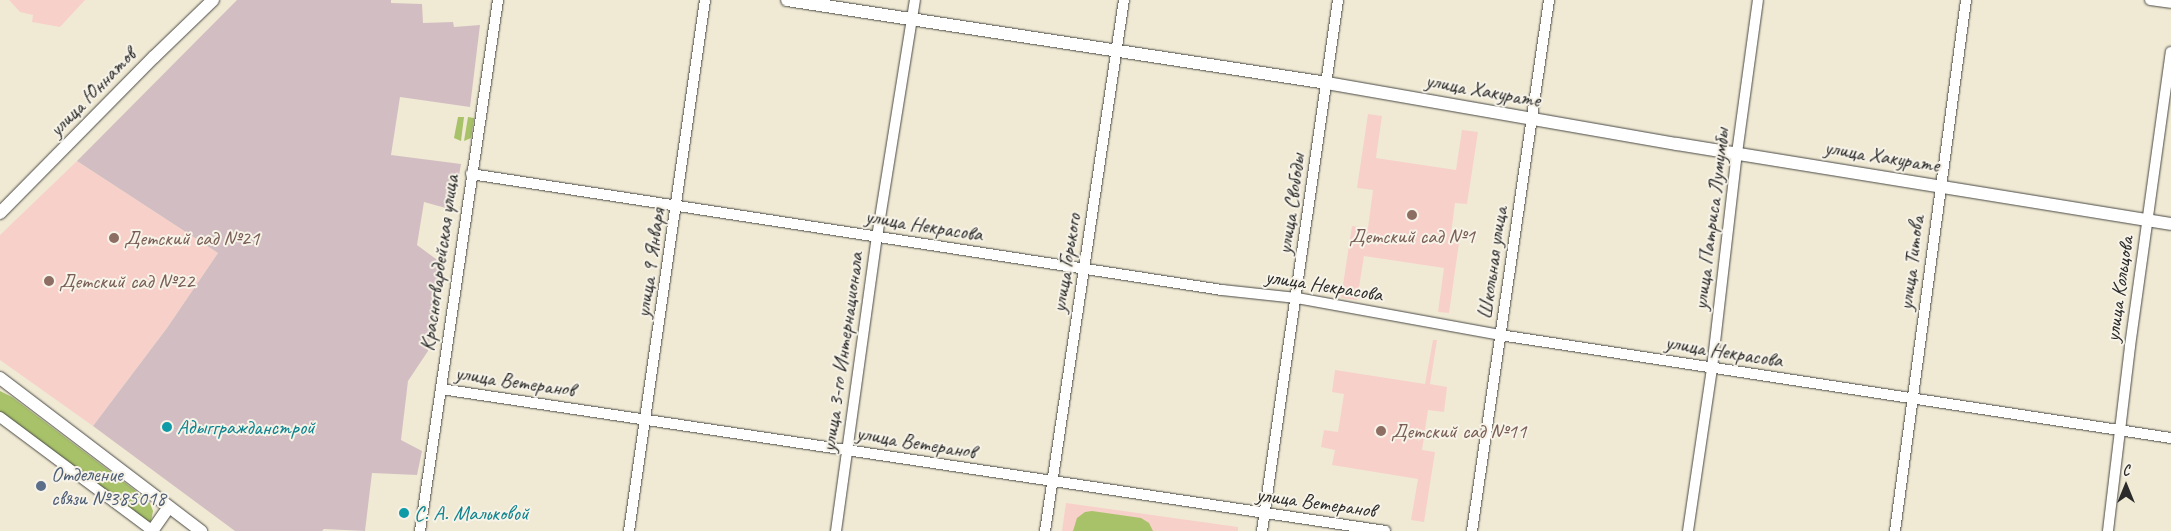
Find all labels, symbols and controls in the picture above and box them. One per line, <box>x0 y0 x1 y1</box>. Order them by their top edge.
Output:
street label: улица Юннатов <box>44 43 140 141</box>
street label: улица Хакурате <box>1424 68 1542 112</box>
street label: улица Патриса Лумумбы <box>1687 126 1735 312</box>
street label: улица Хакурате <box>1823 135 1941 177</box>
street label: улица Свободы <box>1272 153 1310 255</box>
street label: Красногвардейская улица <box>414 173 464 353</box>
street label: улица Некрасова <box>863 203 985 247</box>
street label: Школьная улица <box>1472 205 1512 321</box>
street label: улица 9 Января <box>630 207 670 319</box>
marker: Детский сад №1 <box>1406 209 1418 221</box>
street label: улица Горького <box>1046 212 1086 314</box>
street label: улица Титова <box>1893 215 1929 311</box>
place label: Детский сад №1 <box>1349 223 1475 249</box>
place label: Детский сад №21 <box>124 225 259 251</box>
marker: Детский сад №21 <box>108 232 120 244</box>
street label: улица Кольцова <box>2099 235 2139 343</box>
street label: улица 3-го Интернационала <box>815 250 869 454</box>
street label: улица Некрасова <box>1263 263 1385 307</box>
place label: Детский сад №22 <box>59 268 194 294</box>
marker: Детский сад №22 <box>43 275 55 287</box>
street label: улица Некрасова <box>1663 329 1785 373</box>
street label: улица Ветеранов <box>454 360 576 402</box>
place label: Адыггражданстрой <box>177 414 315 440</box>
place label: Детский сад №11 <box>1391 418 1526 444</box>
street label: улица Ветеранов <box>855 420 977 464</box>
marker: Адыггражданстрой <box>161 421 173 433</box>
marker: Детский сад №11 <box>1375 425 1387 437</box>
place label: Отделение связи №385018 <box>51 461 166 511</box>
north arrow <box>2101 461 2151 511</box>
text: С <box>2123 462 2129 479</box>
marker: Отделение связи №385018 <box>35 480 47 492</box>
street label: улица Ветеранов <box>1255 481 1377 523</box>
place label: С. А. Мальковой <box>414 500 529 526</box>
marker: С. А. Мальковой <box>398 507 410 519</box>

